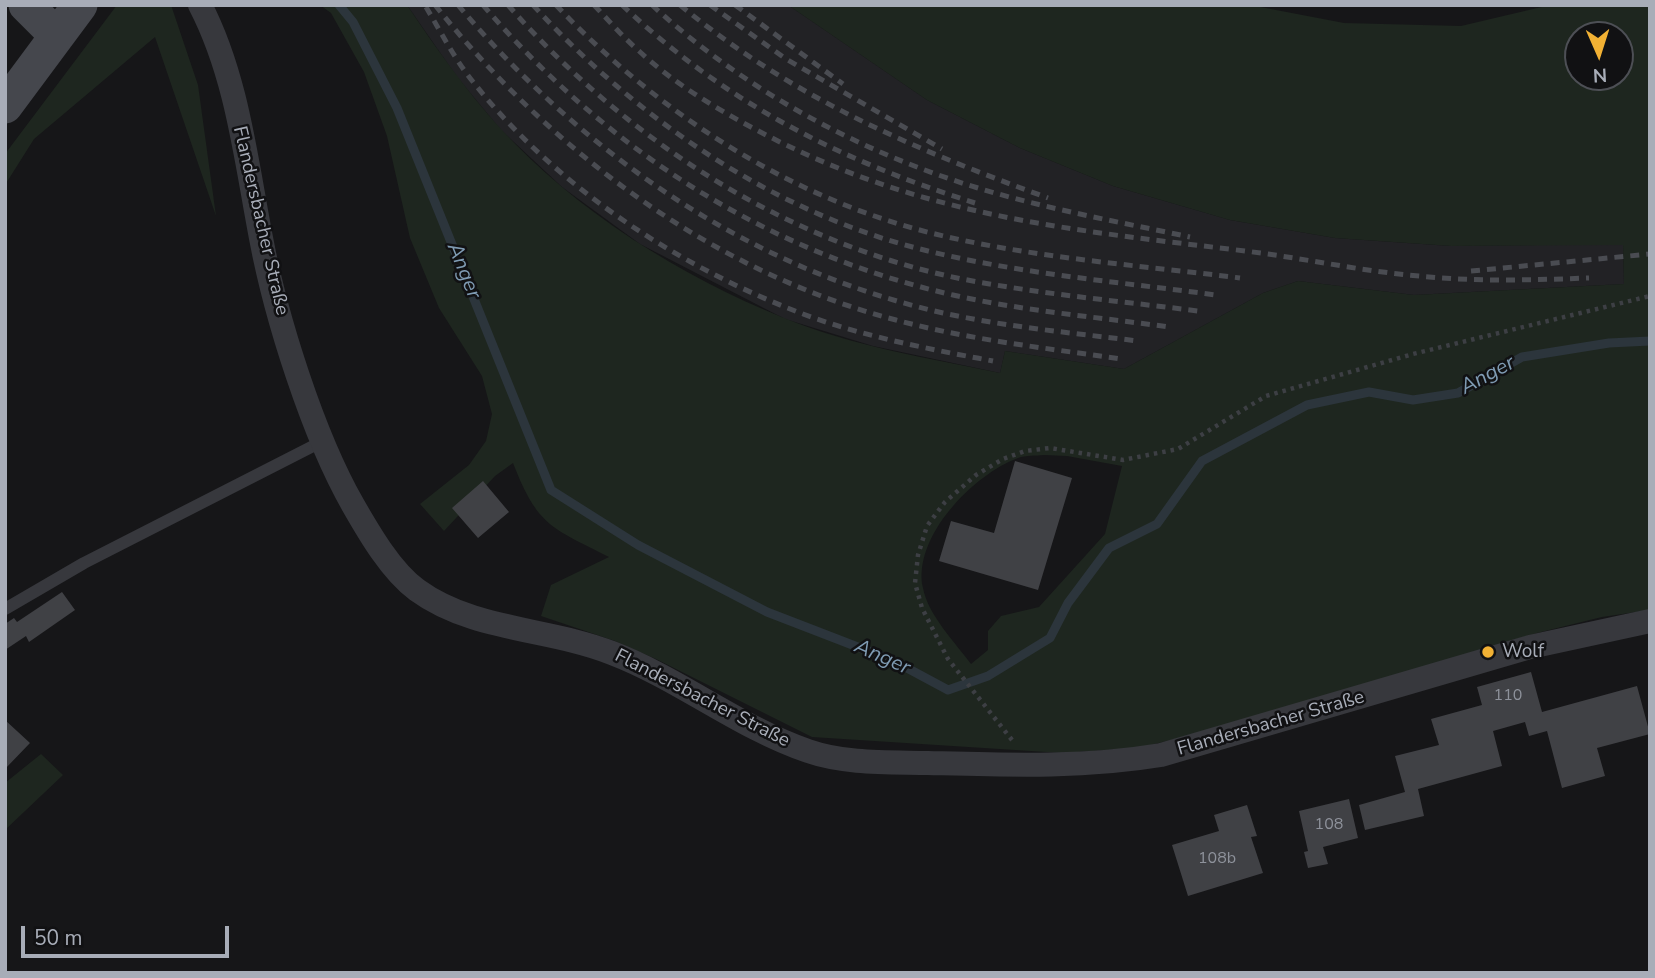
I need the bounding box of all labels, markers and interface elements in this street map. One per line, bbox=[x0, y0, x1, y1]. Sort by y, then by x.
north arrow bbox=[1564, 21, 1634, 91]
text: N bbox=[1592, 62, 1608, 88]
street label: Flandersbacher Straße bbox=[227, 124, 293, 318]
water label: Anger bbox=[440, 239, 486, 303]
water label: Anger bbox=[1456, 351, 1520, 401]
water label: Anger bbox=[850, 635, 914, 681]
place label: Wolf bbox=[1502, 641, 1544, 663]
marker: Wolf bbox=[1480, 644, 1496, 660]
street label: Flandersbacher Straße bbox=[611, 645, 793, 753]
street label: Flandersbacher Straße bbox=[1175, 686, 1367, 762]
house number: 110 bbox=[1494, 686, 1522, 706]
house number: 108 bbox=[1315, 815, 1343, 835]
house number: 108b bbox=[1198, 849, 1236, 869]
scale bar bbox=[24, 912, 233, 956]
text: 50 m bbox=[34, 924, 83, 952]

